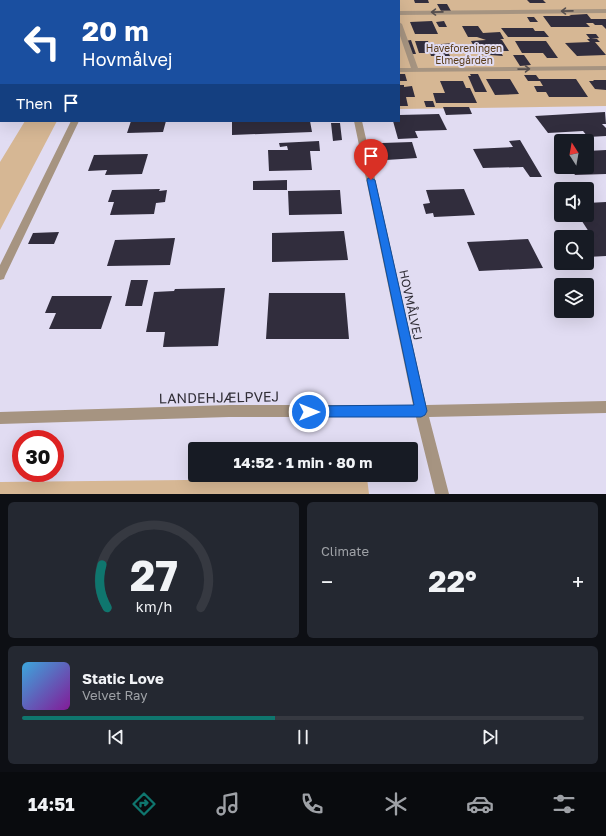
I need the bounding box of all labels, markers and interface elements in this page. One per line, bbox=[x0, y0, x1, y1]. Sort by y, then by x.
one-way arrow bbox=[561, 7, 574, 15]
one-way arrow bbox=[431, 8, 444, 16]
text: 20 m bbox=[82, 14, 149, 47]
icon: left bbox=[16, 16, 68, 68]
park label: Haveforeningen Elmegården bbox=[426, 42, 502, 66]
text: Hovmålvej bbox=[82, 48, 173, 70]
one-way arrow bbox=[517, 65, 530, 72]
icon: arrive bbox=[60, 92, 82, 114]
text: Then bbox=[16, 94, 52, 112]
north arrow bbox=[554, 134, 594, 174]
map controls bbox=[554, 134, 594, 318]
pin bbox=[354, 139, 388, 180]
icon: arrive bbox=[360, 145, 382, 167]
button: sound bbox=[554, 182, 594, 222]
button: search bbox=[554, 230, 594, 270]
street label: HOVMÅLVEJ bbox=[396, 268, 426, 342]
button: layers bbox=[554, 278, 594, 318]
street label: LANDEHJÆLPVEJ bbox=[159, 387, 279, 407]
position arrow bbox=[288, 391, 330, 433]
speed limit sign: 30 bbox=[12, 430, 64, 482]
text: 14:52 · 1 min · 80 m bbox=[234, 453, 372, 471]
text: Climate bbox=[321, 543, 369, 559]
text: 27 bbox=[129, 550, 178, 600]
text: 22° bbox=[428, 563, 477, 599]
text: − bbox=[321, 568, 333, 595]
text: + bbox=[572, 568, 584, 595]
text: km/h bbox=[135, 598, 172, 615]
text: Static Love bbox=[82, 669, 164, 687]
text: Velvet Ray bbox=[82, 687, 147, 703]
icon: previous bbox=[105, 726, 127, 748]
icon: pause bbox=[292, 726, 314, 748]
icon: next bbox=[479, 726, 501, 748]
icon: directions bbox=[130, 790, 158, 818]
icon: music bbox=[214, 790, 242, 818]
icon: phone bbox=[298, 790, 326, 818]
icon: climate bbox=[382, 790, 410, 818]
icon: car bbox=[466, 790, 494, 818]
icon: filters bbox=[550, 790, 578, 818]
text: 14:51 bbox=[28, 793, 74, 815]

